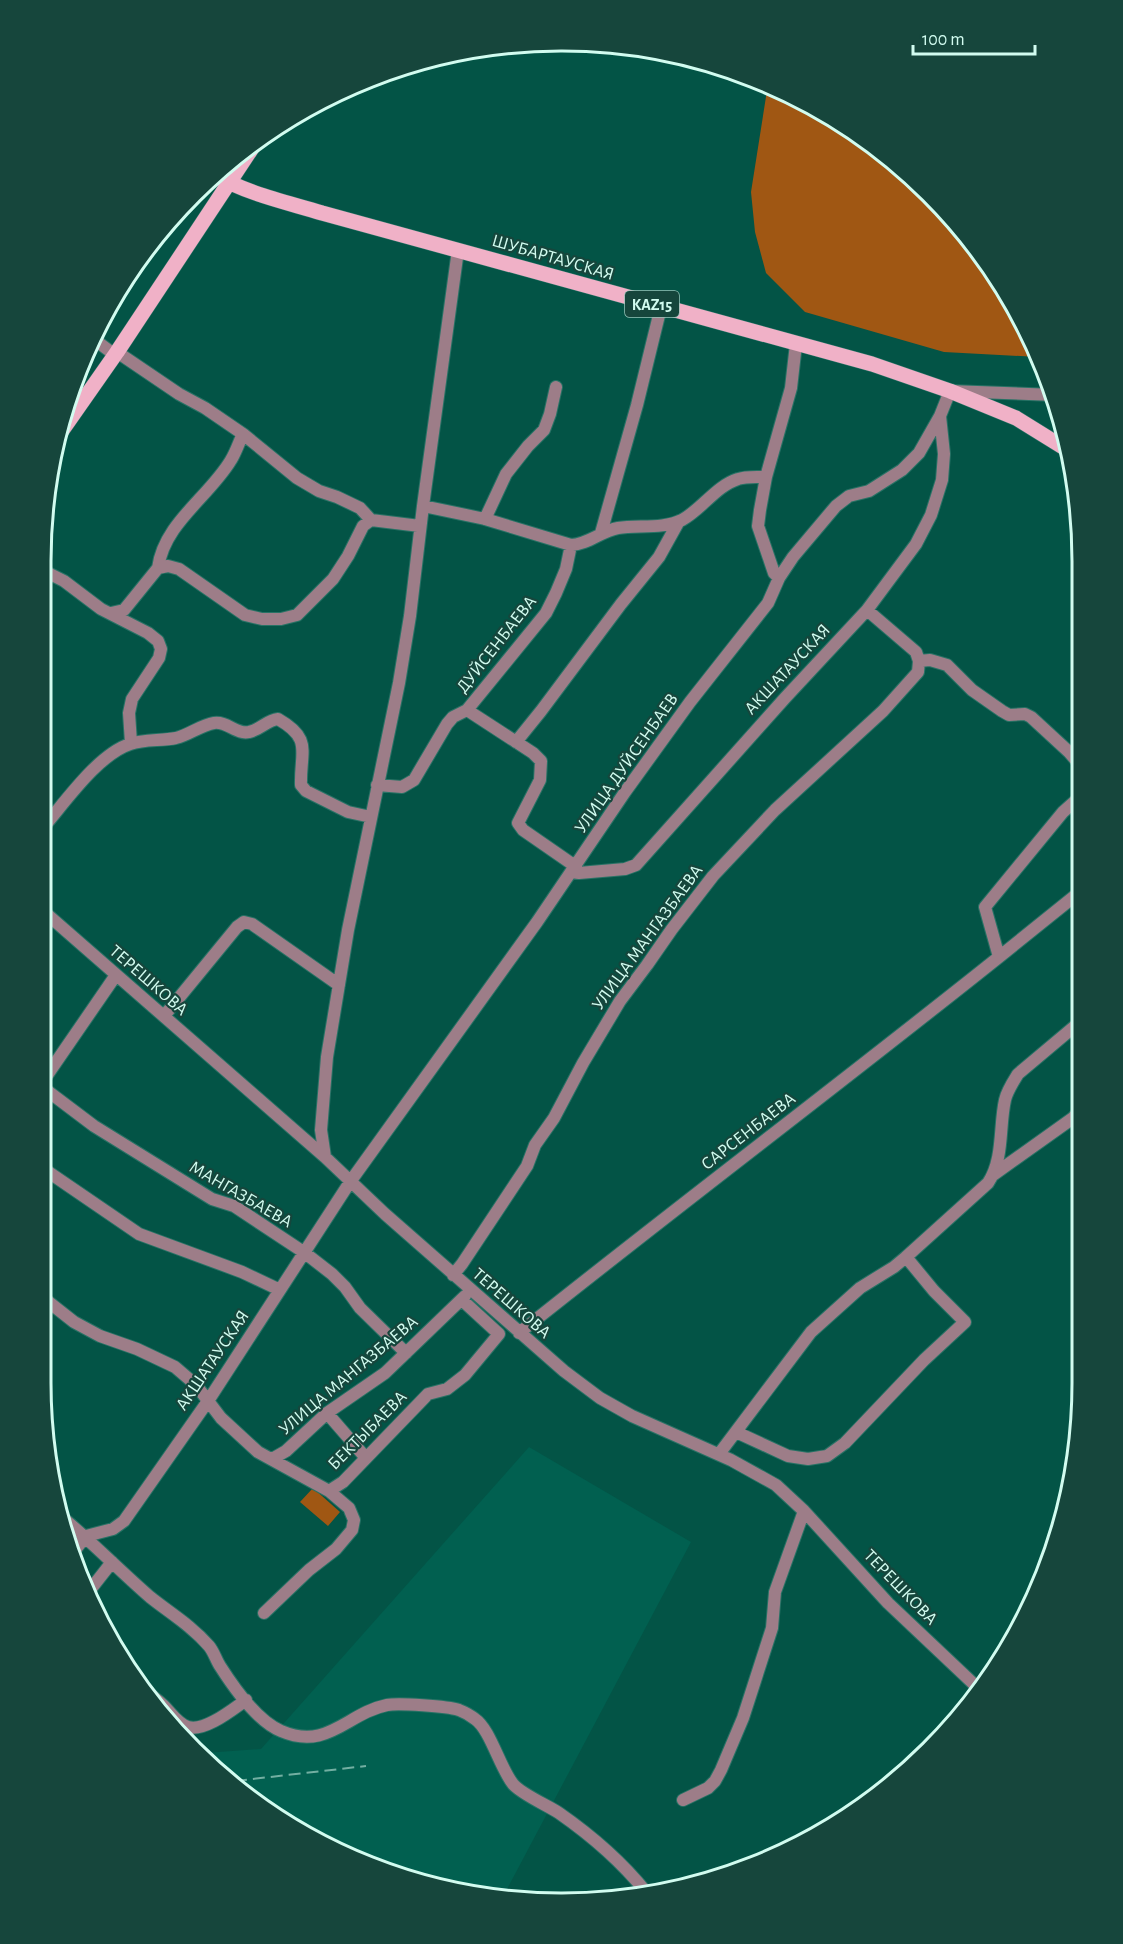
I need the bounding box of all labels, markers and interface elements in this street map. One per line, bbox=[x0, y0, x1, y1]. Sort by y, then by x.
scale bar bbox=[913, 18, 1034, 56]
text: 100 m bbox=[922, 31, 965, 49]
street label: ШУБАРТАУСКАЯ bbox=[490, 232, 616, 284]
road number: KAZ15 bbox=[625, 291, 679, 317]
street label: ДУЙСЕНБАЕВА bbox=[452, 591, 540, 697]
street label: АКШАТАУСКАЯ bbox=[741, 621, 834, 718]
street label: УЛИЦА ДУЙСЕНБАЕВ bbox=[570, 689, 682, 837]
street label: УЛИЦА МАНГАЗБАЕВА bbox=[589, 861, 707, 1014]
street label: ТЕРЕШКОВА bbox=[106, 942, 191, 1020]
street label: САРСЕНБАЕВА bbox=[698, 1089, 799, 1174]
street label: МАНГАЗБАЕВА bbox=[186, 1158, 295, 1232]
street label: ТЕРЕШКОВА bbox=[469, 1265, 554, 1343]
street label: АКШАТАУСКАЯ bbox=[173, 1307, 253, 1414]
street label: УЛИЦА МАНГАЗБАЕВА bbox=[276, 1312, 422, 1439]
street label: БЕКТЫБАЕВА bbox=[325, 1388, 411, 1474]
street label: ТЕРЕШКОВА bbox=[860, 1547, 941, 1629]

